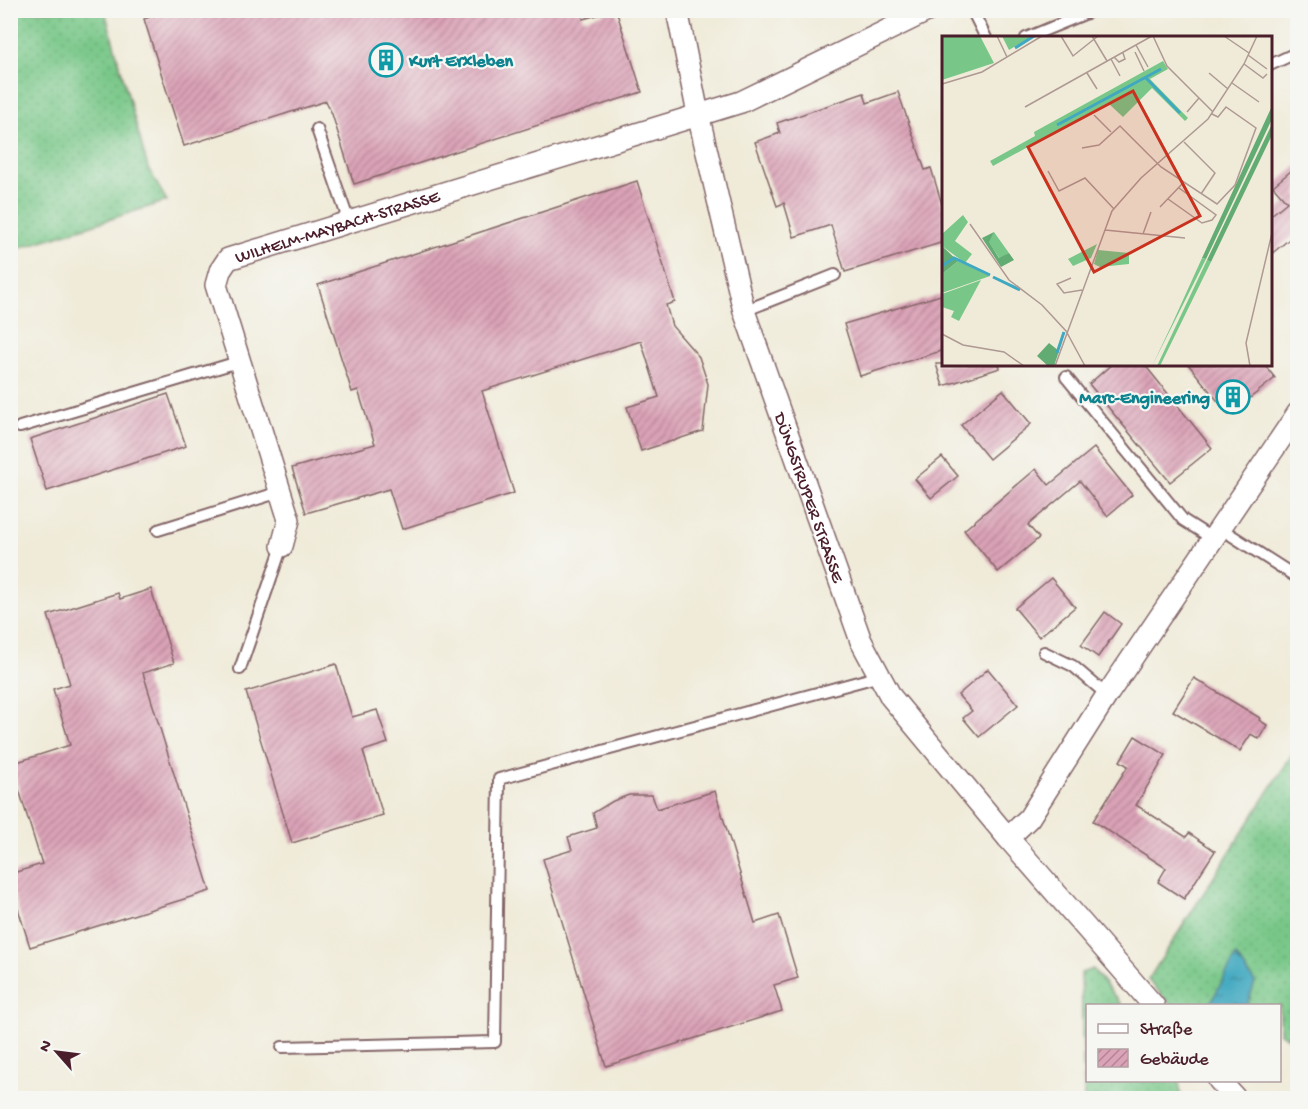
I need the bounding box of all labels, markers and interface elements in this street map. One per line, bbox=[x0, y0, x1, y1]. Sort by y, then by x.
inset map bbox=[942, 36, 1272, 366]
building icon: Kurt Erxleben bbox=[368, 42, 404, 78]
place label: Kurt Erxleben bbox=[408, 52, 513, 73]
street label: WILHELM-MAYBACH-STRASSE bbox=[233, 187, 443, 269]
building icon: Marc-Engineering bbox=[1215, 379, 1251, 415]
place label: Marc-Engineering bbox=[1079, 389, 1210, 410]
street label: DÜNGSTRUPER STRASSE bbox=[768, 409, 848, 586]
legend bbox=[1086, 1004, 1281, 1082]
text: Straße bbox=[1140, 1020, 1193, 1041]
north arrow bbox=[27, 1022, 87, 1082]
text: N bbox=[36, 1037, 58, 1056]
text: Gebäude bbox=[1140, 1050, 1209, 1071]

